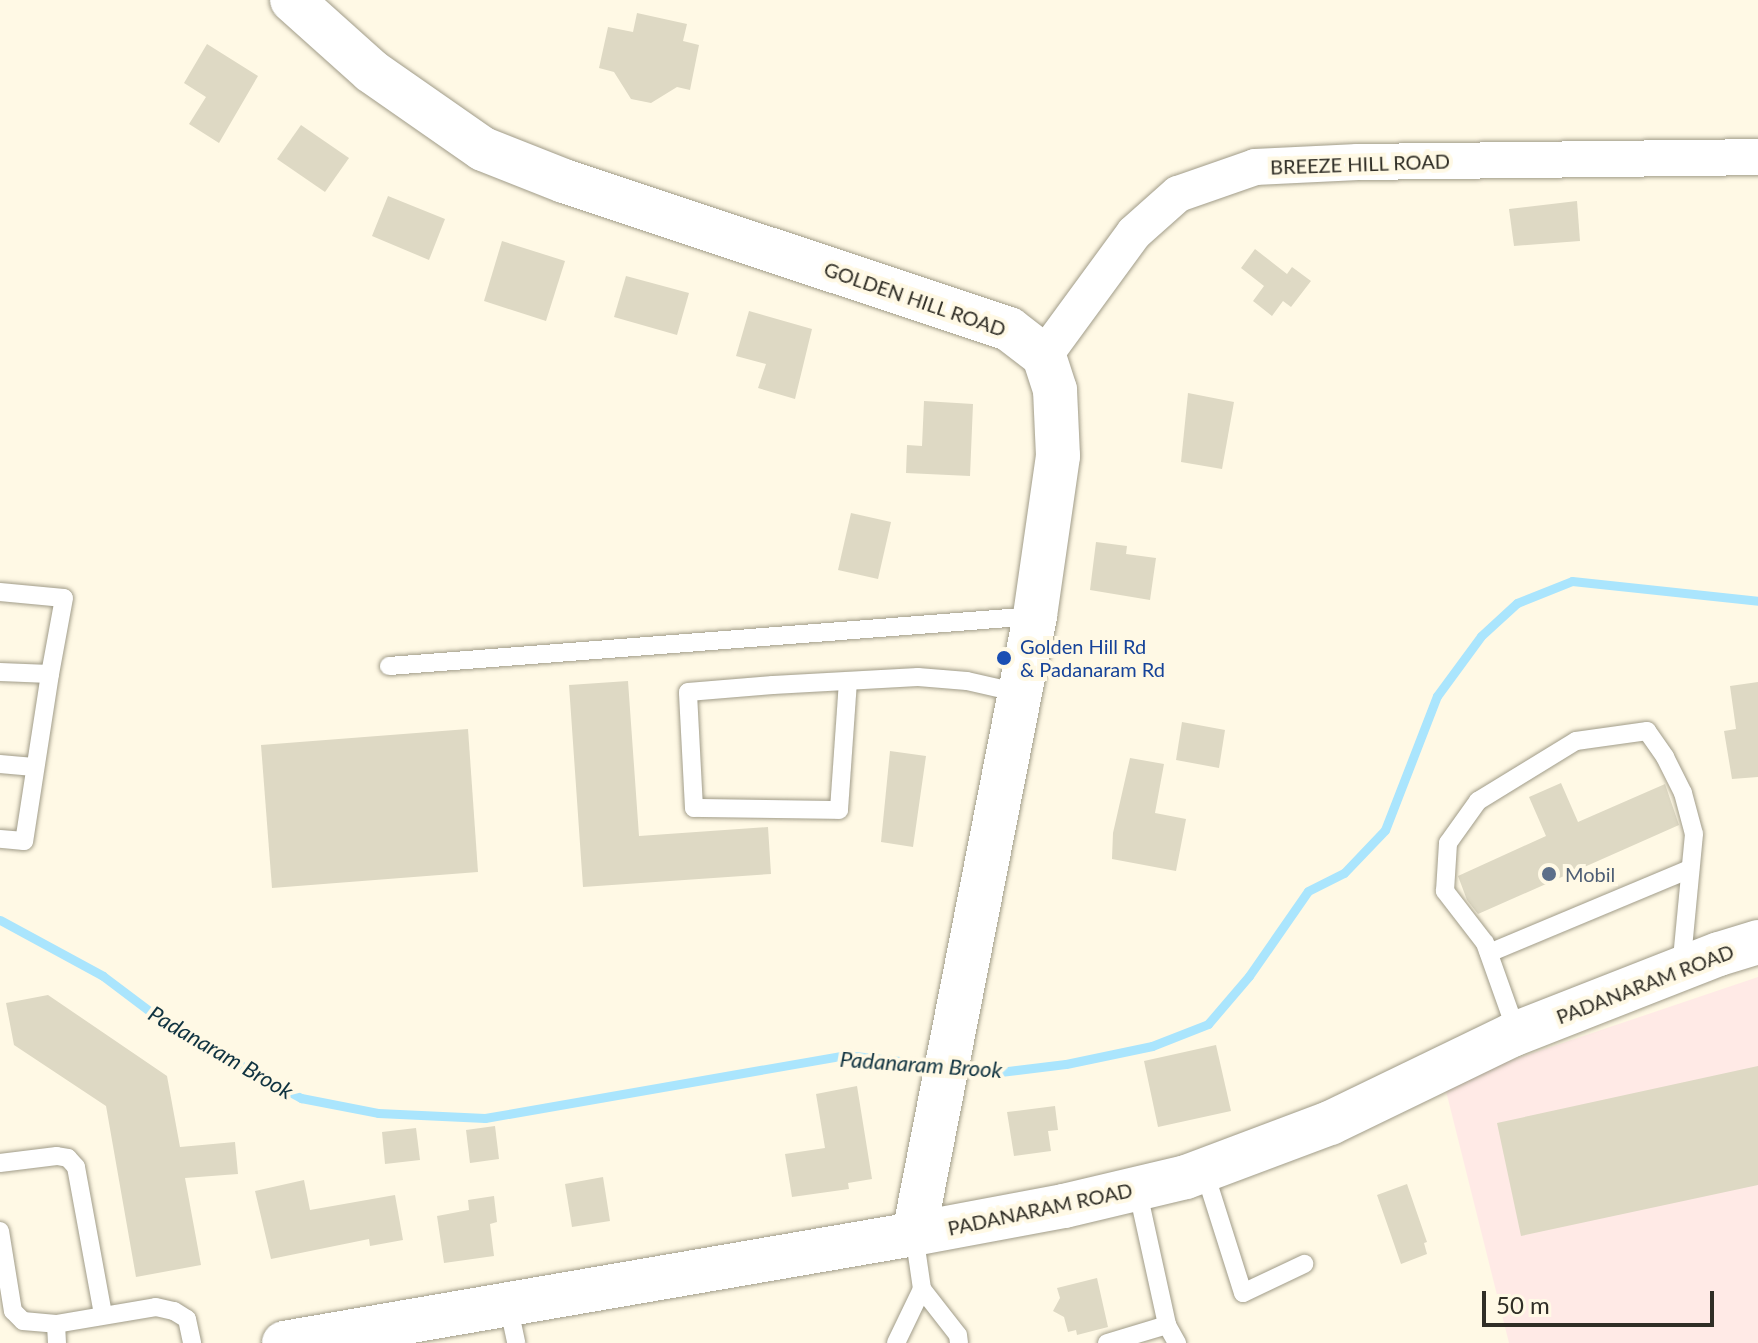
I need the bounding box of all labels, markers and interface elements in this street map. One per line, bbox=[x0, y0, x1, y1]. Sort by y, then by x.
street label: BREEZE HILL ROAD bbox=[1269, 149, 1451, 179]
street label: GOLDEN HILL ROAD bbox=[821, 257, 1009, 341]
place label: Golden Hill Rd & Padanaram Rd bbox=[1020, 634, 1165, 681]
marker: Golden Hill Rd & Padanaram Rd bbox=[995, 649, 1013, 667]
place label: Mobil bbox=[1565, 862, 1615, 886]
marker: Mobil bbox=[1540, 865, 1558, 883]
street label: PADANARAM ROAD bbox=[1553, 939, 1737, 1029]
water label: Padanaram Brook bbox=[144, 1000, 298, 1104]
water label: Padanaram Brook bbox=[839, 1045, 1003, 1083]
street label: PADANARAM ROAD bbox=[945, 1178, 1135, 1240]
scale bar bbox=[1486, 1275, 1718, 1325]
text: 50 m bbox=[1496, 1290, 1550, 1319]

